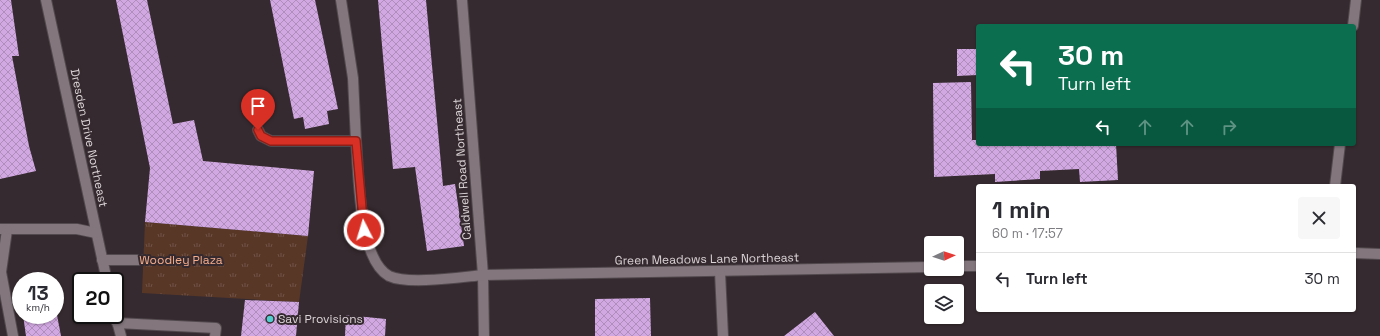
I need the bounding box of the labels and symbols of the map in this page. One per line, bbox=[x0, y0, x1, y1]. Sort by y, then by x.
street label: Dresden Drive Northeast bbox=[66, 67, 112, 209]
pin bbox=[241, 89, 275, 130]
street label: Caldwell Road Northeast bbox=[449, 98, 475, 240]
position arrow bbox=[343, 209, 385, 251]
north arrow bbox=[924, 236, 964, 276]
street label: Green Meadows Lane Northeast bbox=[615, 249, 799, 269]
park label: Woodley Plaza bbox=[139, 252, 223, 268]
speed limit sign: 20 bbox=[72, 272, 124, 324]
place label: Savi Provisions bbox=[278, 311, 363, 327]
marker: Savi Provisions bbox=[265, 314, 275, 324]

